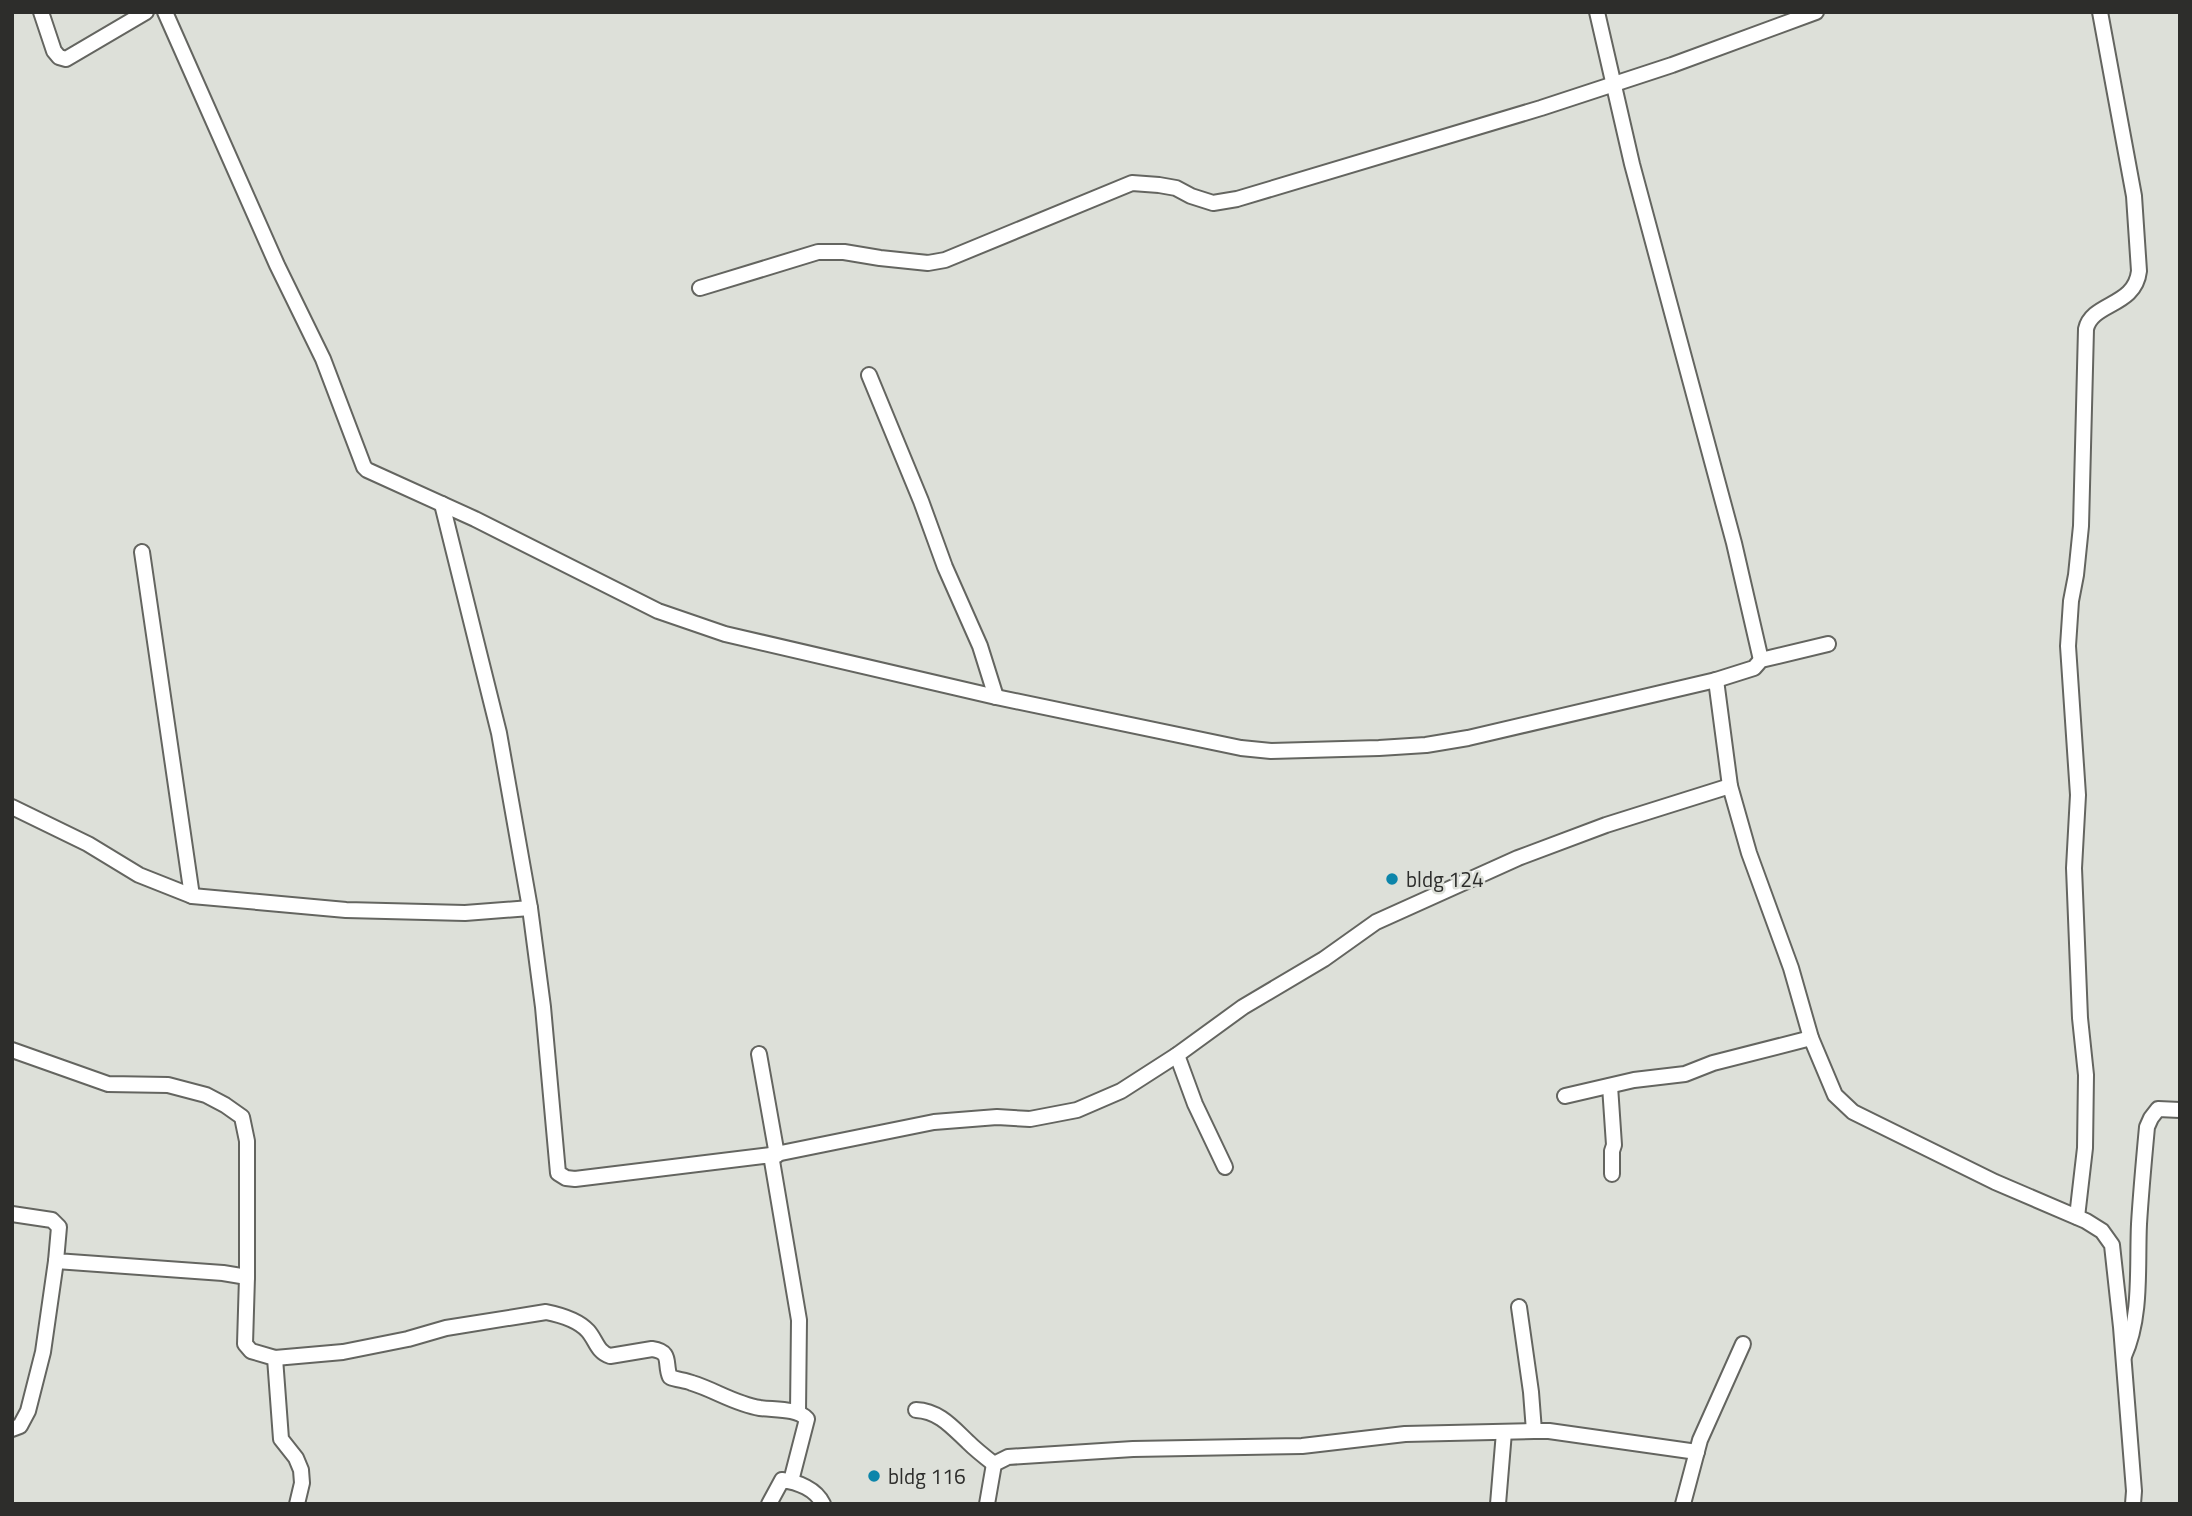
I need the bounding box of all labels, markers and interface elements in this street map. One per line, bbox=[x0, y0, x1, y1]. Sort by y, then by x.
place label: bldg 124 bbox=[1406, 863, 1484, 895]
marker: bldg 124 bbox=[1384, 871, 1400, 887]
place label: bldg 116 bbox=[888, 1460, 966, 1492]
marker: bldg 116 bbox=[866, 1468, 882, 1484]

